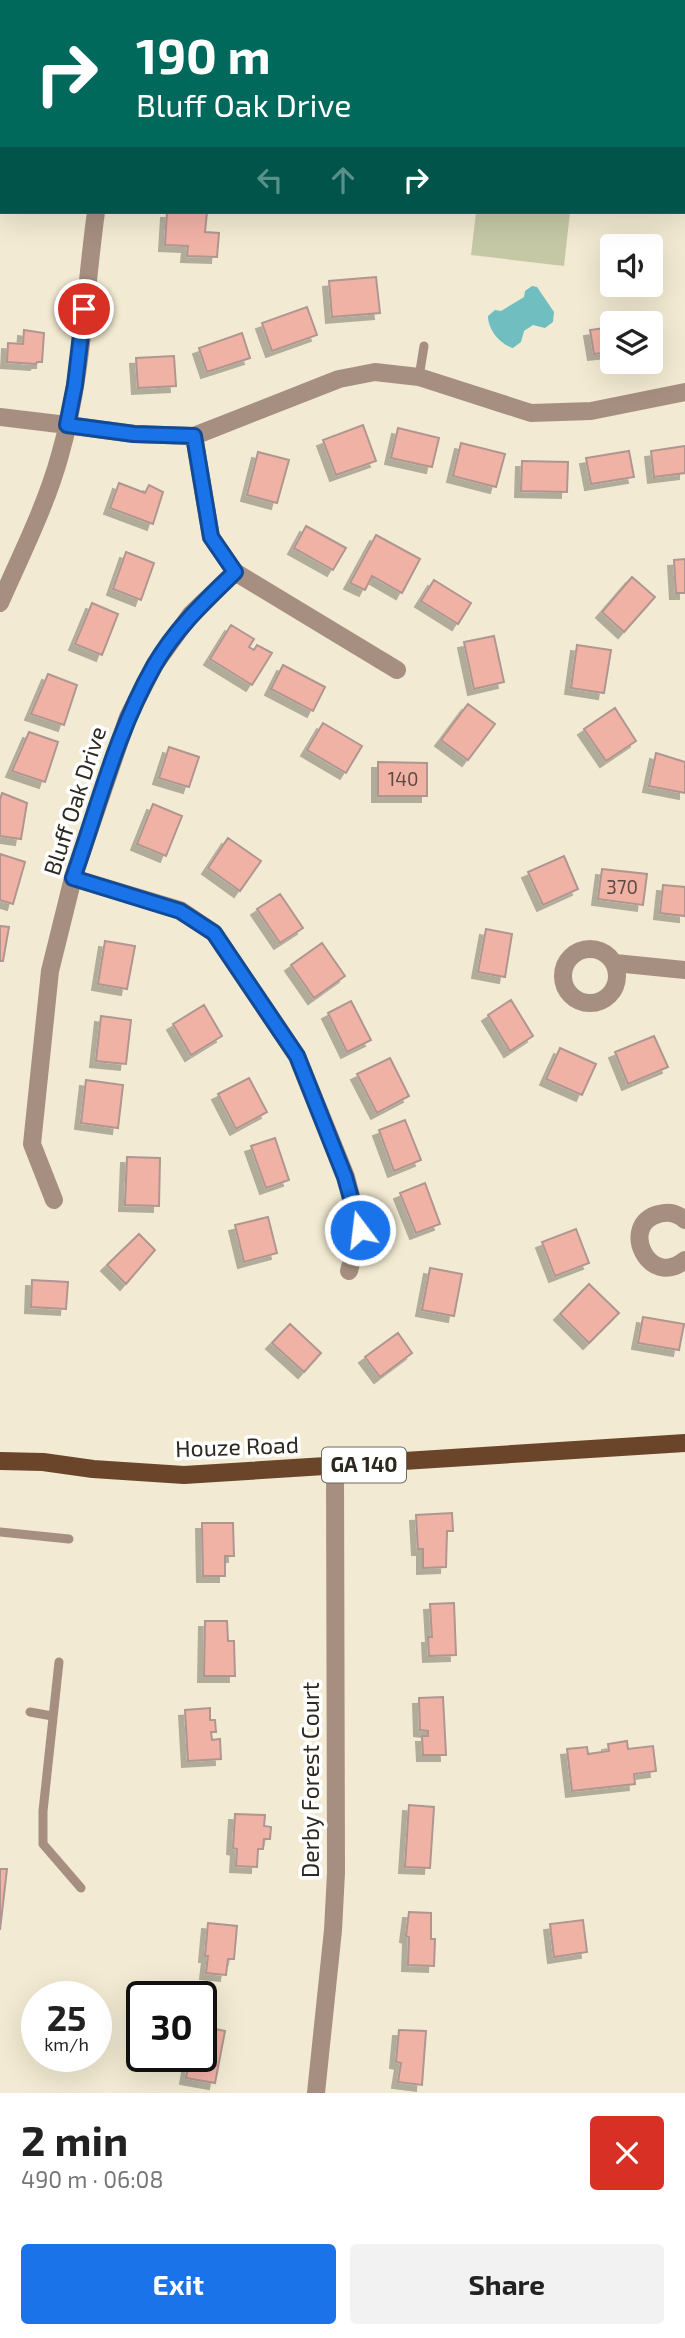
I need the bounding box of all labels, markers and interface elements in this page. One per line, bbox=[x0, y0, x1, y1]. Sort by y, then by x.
text: 190 m bbox=[136, 25, 271, 84]
icon: right bbox=[21, 28, 112, 119]
text: Bluff Oak Drive bbox=[136, 85, 352, 123]
icon: left bbox=[251, 161, 289, 199]
icon: ahead bbox=[324, 161, 362, 199]
icon: right bbox=[397, 161, 435, 199]
map controls bbox=[600, 234, 663, 374]
button: sound bbox=[600, 234, 663, 297]
pin bbox=[54, 279, 114, 339]
icon: arrive bbox=[65, 290, 103, 328]
button: layers bbox=[600, 311, 663, 374]
street label: Bluff Oak Drive bbox=[37, 723, 111, 879]
house number: 140 bbox=[388, 767, 418, 790]
house number: 370 bbox=[606, 875, 638, 898]
position arrow bbox=[323, 1193, 397, 1267]
street label: Houze Road bbox=[175, 1430, 299, 1462]
road number: GA 140 bbox=[322, 1448, 406, 1482]
street label: Derby Forest Court bbox=[296, 1682, 324, 1878]
speed limit sign: 30 bbox=[126, 1981, 217, 2072]
text: 25 bbox=[47, 1996, 86, 2038]
text: km/h bbox=[44, 2033, 89, 2055]
text: 2 min bbox=[21, 2114, 128, 2164]
button: close bbox=[590, 2116, 664, 2190]
text: 490 m · 06:08 bbox=[21, 2165, 163, 2193]
button: Exit bbox=[21, 2244, 336, 2324]
button: Share bbox=[350, 2244, 664, 2324]

